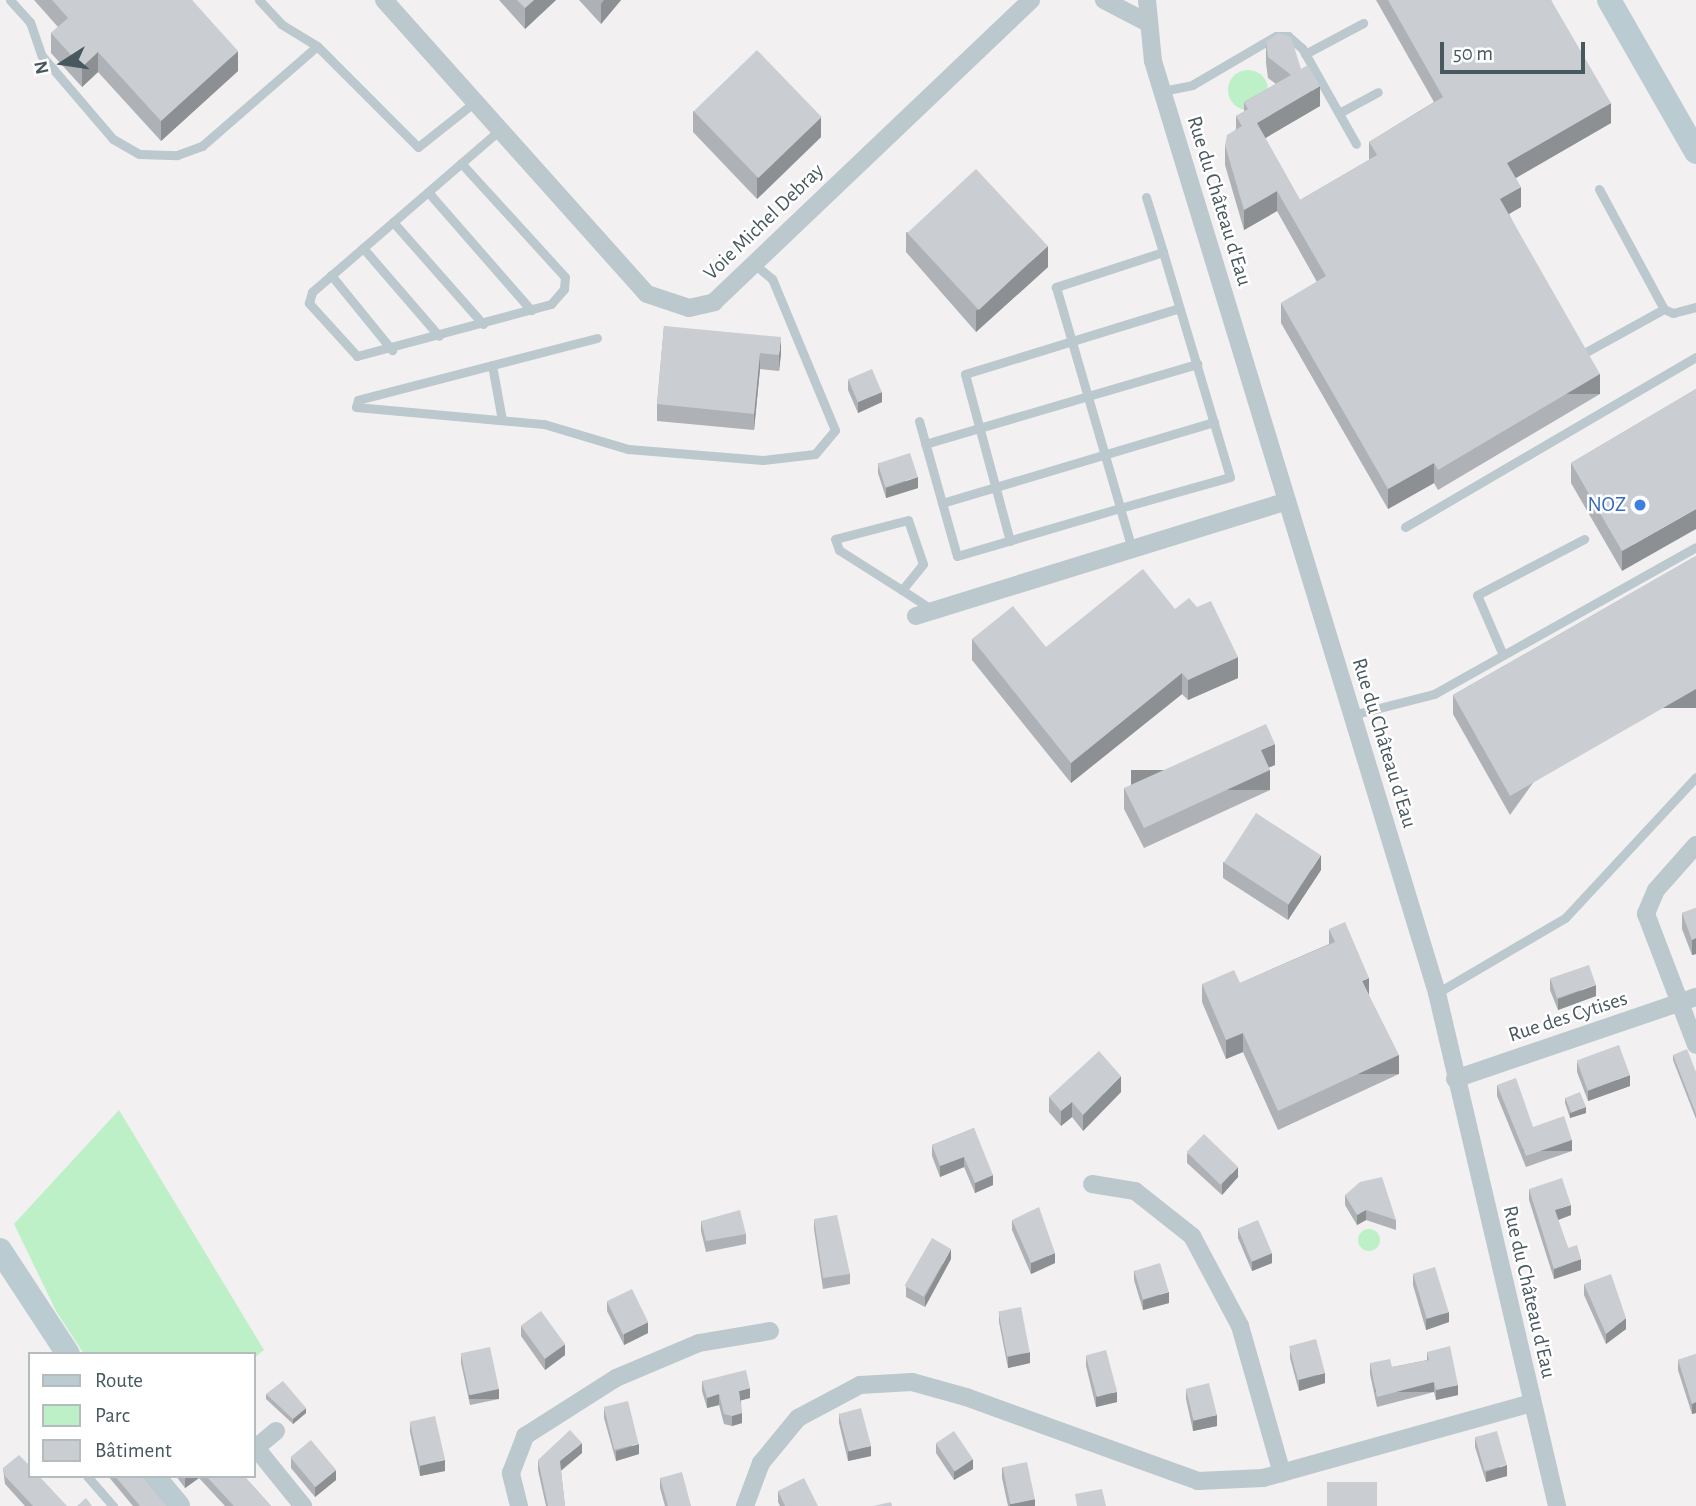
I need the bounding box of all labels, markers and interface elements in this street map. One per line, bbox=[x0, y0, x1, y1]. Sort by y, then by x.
north arrow bbox=[28, 28, 98, 98]
scale bar bbox=[1444, 28, 1589, 72]
text: 50 m bbox=[1453, 43, 1493, 64]
text: N bbox=[31, 59, 53, 76]
street label: Rue du Château d'Eau bbox=[1181, 113, 1257, 289]
street label: Voie Michel Debray bbox=[699, 158, 829, 286]
place label: NOZ bbox=[1588, 492, 1626, 518]
marker: NOZ bbox=[1632, 497, 1648, 513]
street label: Rue du Château d'Eau bbox=[1346, 655, 1422, 831]
street label: Rue des Cytises bbox=[1505, 986, 1631, 1048]
street label: Rue du Château d'Eau bbox=[1497, 1203, 1561, 1381]
legend bbox=[28, 1352, 256, 1478]
text: Route bbox=[95, 1370, 143, 1391]
text: Parc bbox=[95, 1405, 130, 1426]
text: Bâtiment bbox=[95, 1440, 172, 1461]

